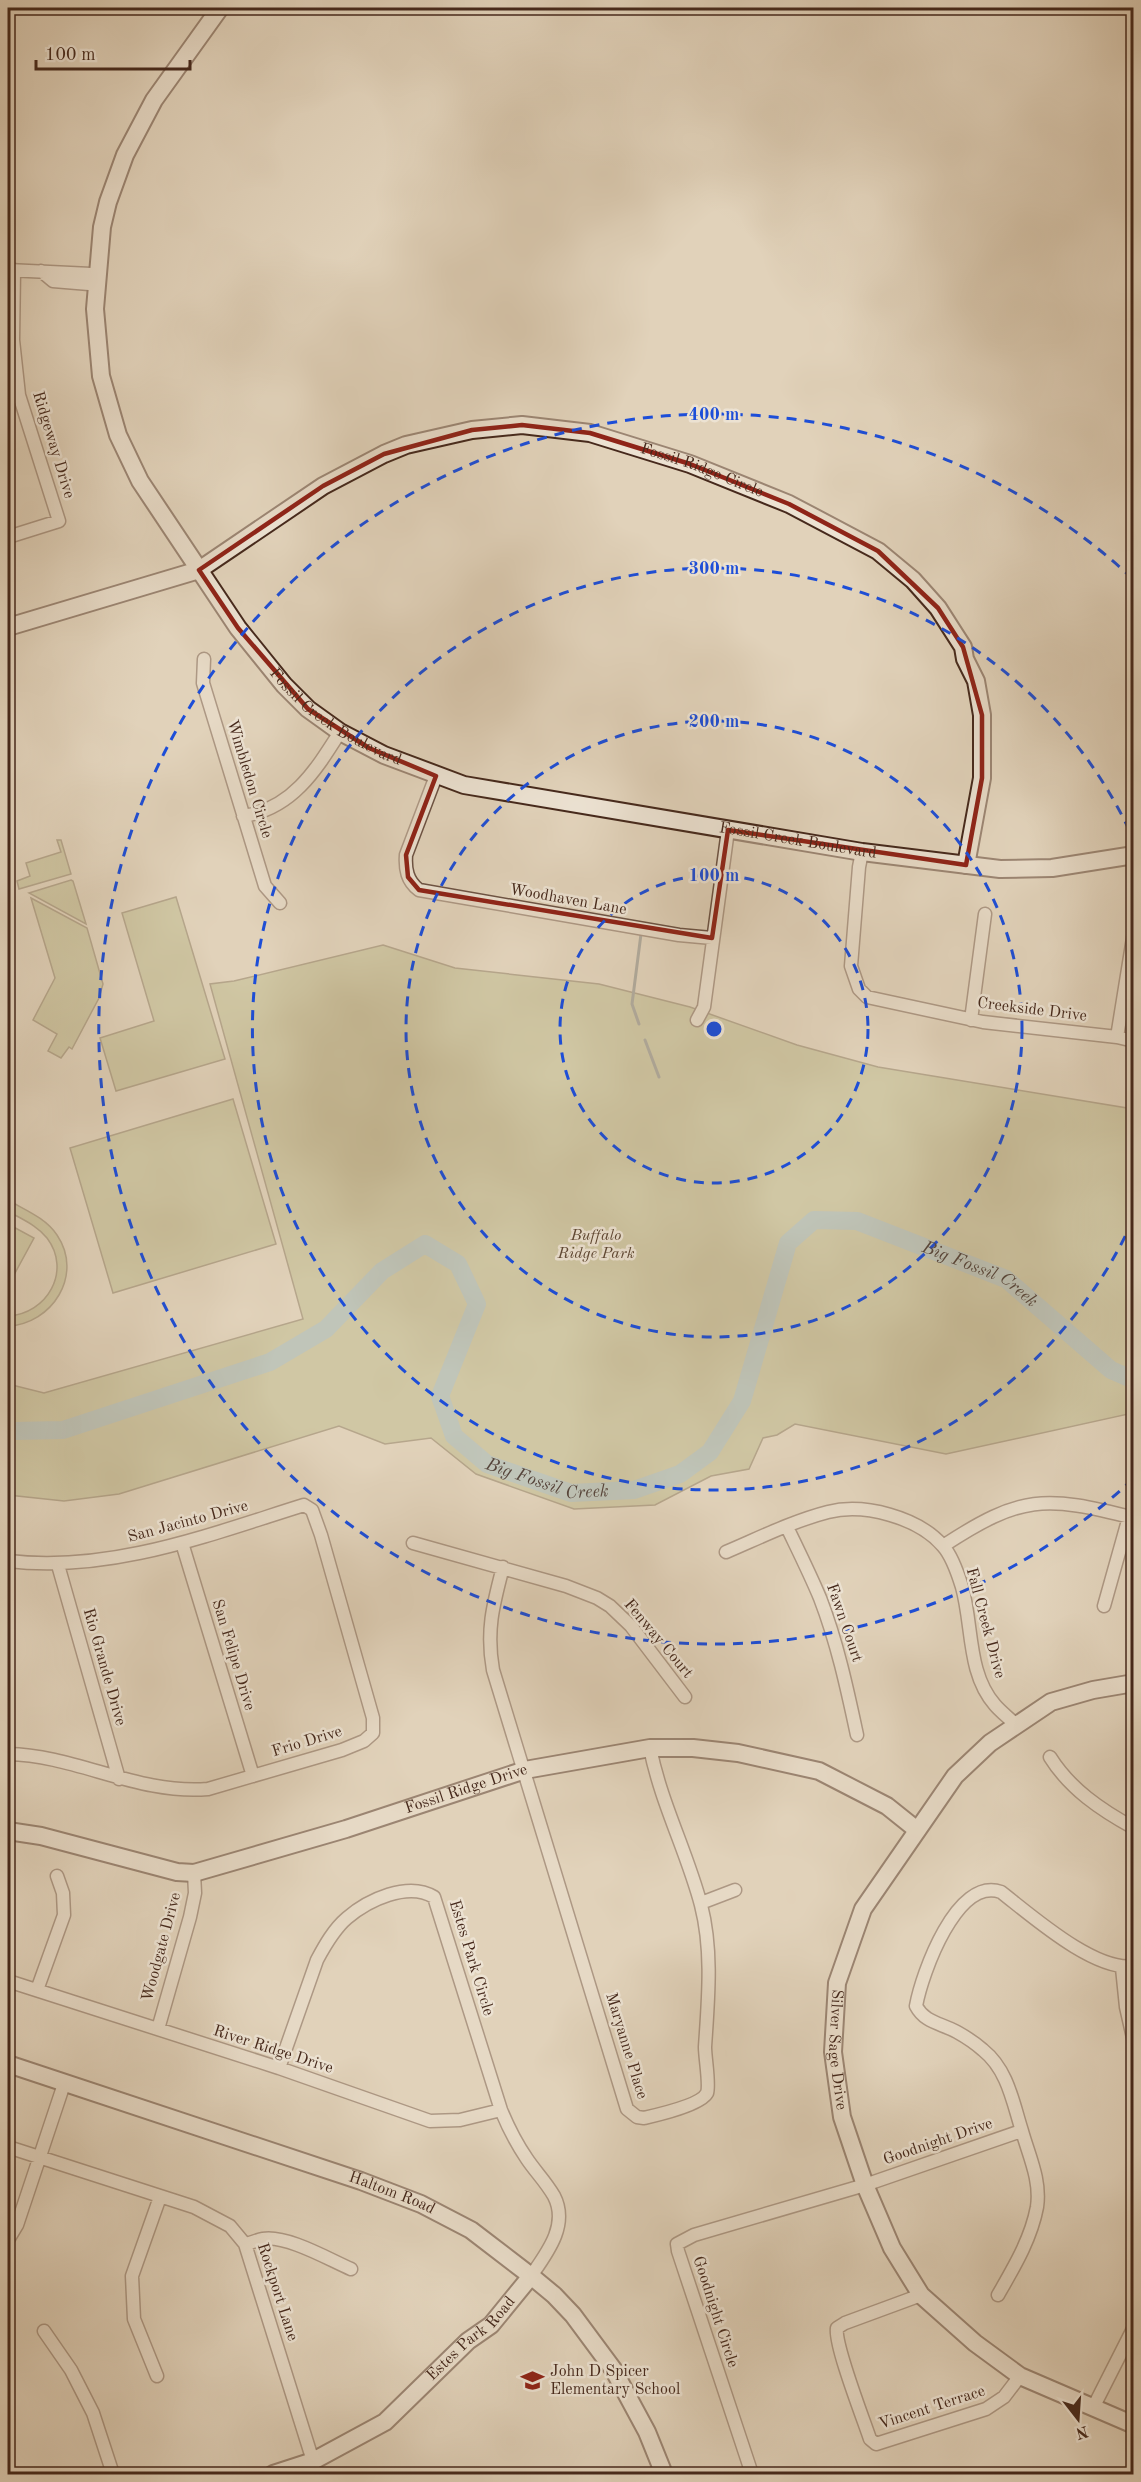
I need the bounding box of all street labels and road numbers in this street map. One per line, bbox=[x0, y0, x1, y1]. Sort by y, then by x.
street label: Ridgeway Drive bbox=[29, 390, 77, 500]
street label: Fossil Ridge Circle bbox=[638, 441, 765, 501]
street label: Fossil Creek Boulevard bbox=[266, 665, 403, 769]
street label: Wimbledon Circle bbox=[223, 718, 275, 840]
street label: Fossil Creek Boulevard bbox=[718, 820, 878, 862]
street label: Woodhaven Lane bbox=[508, 882, 628, 918]
street label: Creekside Drive bbox=[976, 995, 1088, 1025]
street label: San Jacinto Drive bbox=[126, 1498, 250, 1546]
street label: Fall Creek Drive bbox=[963, 1566, 1007, 1680]
street label: Fawn Court bbox=[823, 1582, 865, 1665]
street label: Fenway Court bbox=[621, 1596, 696, 1682]
street label: San Felipe Drive bbox=[209, 1598, 257, 1712]
street label: Rio Grande Drive bbox=[80, 1606, 128, 1728]
street label: Frio Drive bbox=[270, 1724, 344, 1760]
street label: Fossil Ridge Drive bbox=[403, 1762, 529, 1817]
street label: Woodgate Drive bbox=[140, 1891, 184, 2003]
street label: Estes Park Circle bbox=[446, 1898, 496, 2018]
street label: Silver Sage Drive bbox=[825, 1989, 849, 2111]
street label: Maryanne Place bbox=[602, 1991, 650, 2101]
street label: River Ridge Drive bbox=[211, 2023, 335, 2077]
street label: Goodnight Drive bbox=[881, 2116, 995, 2168]
street label: Haltom Road bbox=[347, 2169, 438, 2218]
street label: Rockport Lane bbox=[254, 2241, 300, 2343]
street label: Goodnight Circle bbox=[689, 2254, 741, 2370]
street label: Estes Park Road bbox=[424, 2294, 519, 2384]
street label: Vincent Terrace bbox=[877, 2383, 987, 2433]

